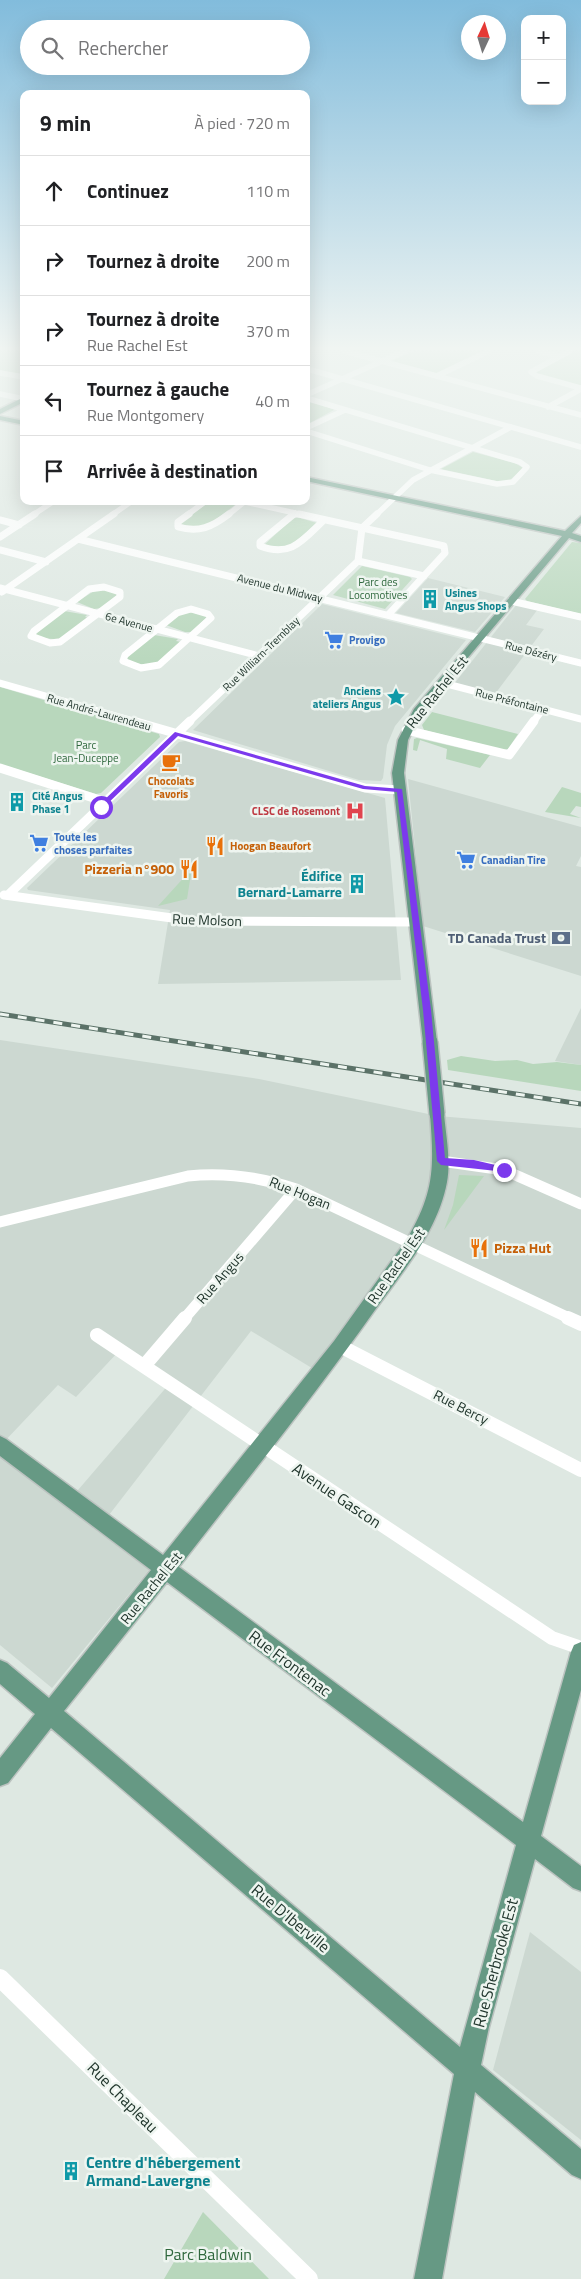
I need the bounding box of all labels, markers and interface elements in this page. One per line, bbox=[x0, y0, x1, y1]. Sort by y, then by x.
north arrow bbox=[461, 15, 506, 60]
map controls bbox=[521, 15, 566, 105]
button: + bbox=[521, 15, 566, 60]
search box bbox=[20, 20, 310, 75]
text: Rechercher bbox=[78, 33, 168, 62]
icon: search bbox=[38, 34, 66, 62]
button: − bbox=[521, 60, 566, 105]
text: 9 min bbox=[40, 107, 91, 139]
text: À pied · 720 m bbox=[194, 111, 290, 135]
text: Continuez bbox=[87, 176, 169, 205]
icon: ahead bbox=[40, 177, 68, 205]
text: 110 m bbox=[246, 179, 290, 203]
text: Tournez à droite bbox=[87, 246, 219, 275]
icon: right bbox=[40, 247, 68, 275]
text: 200 m bbox=[246, 249, 290, 273]
text: Tournez à droite bbox=[87, 304, 219, 333]
icon: right bbox=[40, 317, 68, 345]
text: 370 m bbox=[246, 319, 290, 343]
text: Rue Rachel Est bbox=[87, 333, 188, 357]
text: Tournez à gauche bbox=[87, 374, 229, 403]
icon: left bbox=[40, 387, 68, 415]
text: 40 m bbox=[255, 389, 290, 413]
text: Rue Montgomery bbox=[87, 403, 204, 427]
text: Arrivée à destination bbox=[87, 456, 258, 485]
icon: arrive bbox=[40, 457, 68, 485]
street label: Avenue du Midway bbox=[236, 570, 325, 607]
park label: Parc des Locomotives bbox=[349, 574, 407, 603]
place label: Usines Angus Shops bbox=[445, 585, 506, 614]
building icon: Usines Angus Shops bbox=[419, 588, 441, 610]
street label: 6e Avenue bbox=[103, 608, 155, 636]
street label: Rue William-Tremblay bbox=[219, 613, 304, 695]
supermarket icon: Provigo bbox=[323, 629, 345, 651]
place label: Provigo bbox=[349, 632, 386, 648]
street label: Rue Dézéry bbox=[503, 637, 559, 665]
street label: Rue Rachel Est bbox=[401, 651, 473, 732]
place label: Anciens ateliers Angus bbox=[313, 683, 381, 712]
street label: Rue Préfontaine bbox=[474, 684, 551, 718]
place icon: Anciens ateliers Angus bbox=[385, 686, 407, 708]
street label: Rue André-Laurendeau bbox=[45, 690, 153, 735]
park label: Parc Jean-Duceppe bbox=[53, 737, 119, 766]
cafe icon: Chocolats Favoris bbox=[160, 751, 182, 773]
place label: Chocolats Favoris bbox=[148, 773, 194, 802]
place label: Cité Angus Phase 1 bbox=[32, 788, 83, 817]
building icon: Cité Angus Phase 1 bbox=[6, 791, 28, 813]
route start bbox=[90, 796, 113, 819]
hospital icon: CLSC de Rosemont bbox=[344, 800, 366, 822]
place label: CLSC de Rosemont bbox=[252, 803, 340, 819]
place label: Toute les choses parfaites bbox=[54, 829, 132, 858]
supermarket icon: Toute les choses parfaites bbox=[28, 832, 50, 854]
restaurant icon: Hoogan Beaufort bbox=[204, 835, 226, 857]
place label: Hoogan Beaufort bbox=[230, 838, 311, 854]
supermarket icon: Canadian Tire bbox=[455, 849, 477, 871]
place label: Canadian Tire bbox=[481, 852, 546, 868]
place label: Pizzeria n°900 bbox=[84, 858, 174, 879]
restaurant icon: Pizzeria n°900 bbox=[178, 858, 200, 880]
place label: Édifice Bernard-Lamarre bbox=[237, 865, 342, 902]
building icon: Édifice Bernard-Lamarre bbox=[346, 873, 368, 895]
street label: Rue Molson bbox=[172, 908, 242, 931]
place label: TD Canada Trust bbox=[448, 927, 546, 948]
bank icon: TD Canada Trust bbox=[550, 927, 572, 949]
route end bbox=[493, 1159, 516, 1182]
street label: Rue Hogan bbox=[266, 1171, 334, 1214]
street label: Rue Rachel Est bbox=[362, 1224, 429, 1308]
restaurant icon: Pizza Hut bbox=[468, 1237, 490, 1259]
place label: Pizza Hut bbox=[494, 1237, 551, 1258]
street label: Rue Angus bbox=[191, 1247, 248, 1308]
street label: Rue Bercy bbox=[430, 1384, 493, 1430]
street label: Avenue Gascon bbox=[288, 1456, 386, 1534]
street label: Rue Rachel Est bbox=[115, 1547, 187, 1628]
street label: Rue Frontenac bbox=[244, 1624, 336, 1702]
street label: Rue D'Iberville bbox=[246, 1878, 336, 1958]
street label: Rue Sherbrooke Est bbox=[466, 1896, 524, 2030]
street label: Rue Chapleau bbox=[82, 2056, 164, 2138]
place label: Centre d'hébergement Armand-Lavergne bbox=[86, 2150, 241, 2192]
building icon: Centre d'hébergement Armand-Lavergne bbox=[60, 2160, 82, 2182]
park label: Parc Baldwin bbox=[164, 2242, 252, 2266]

